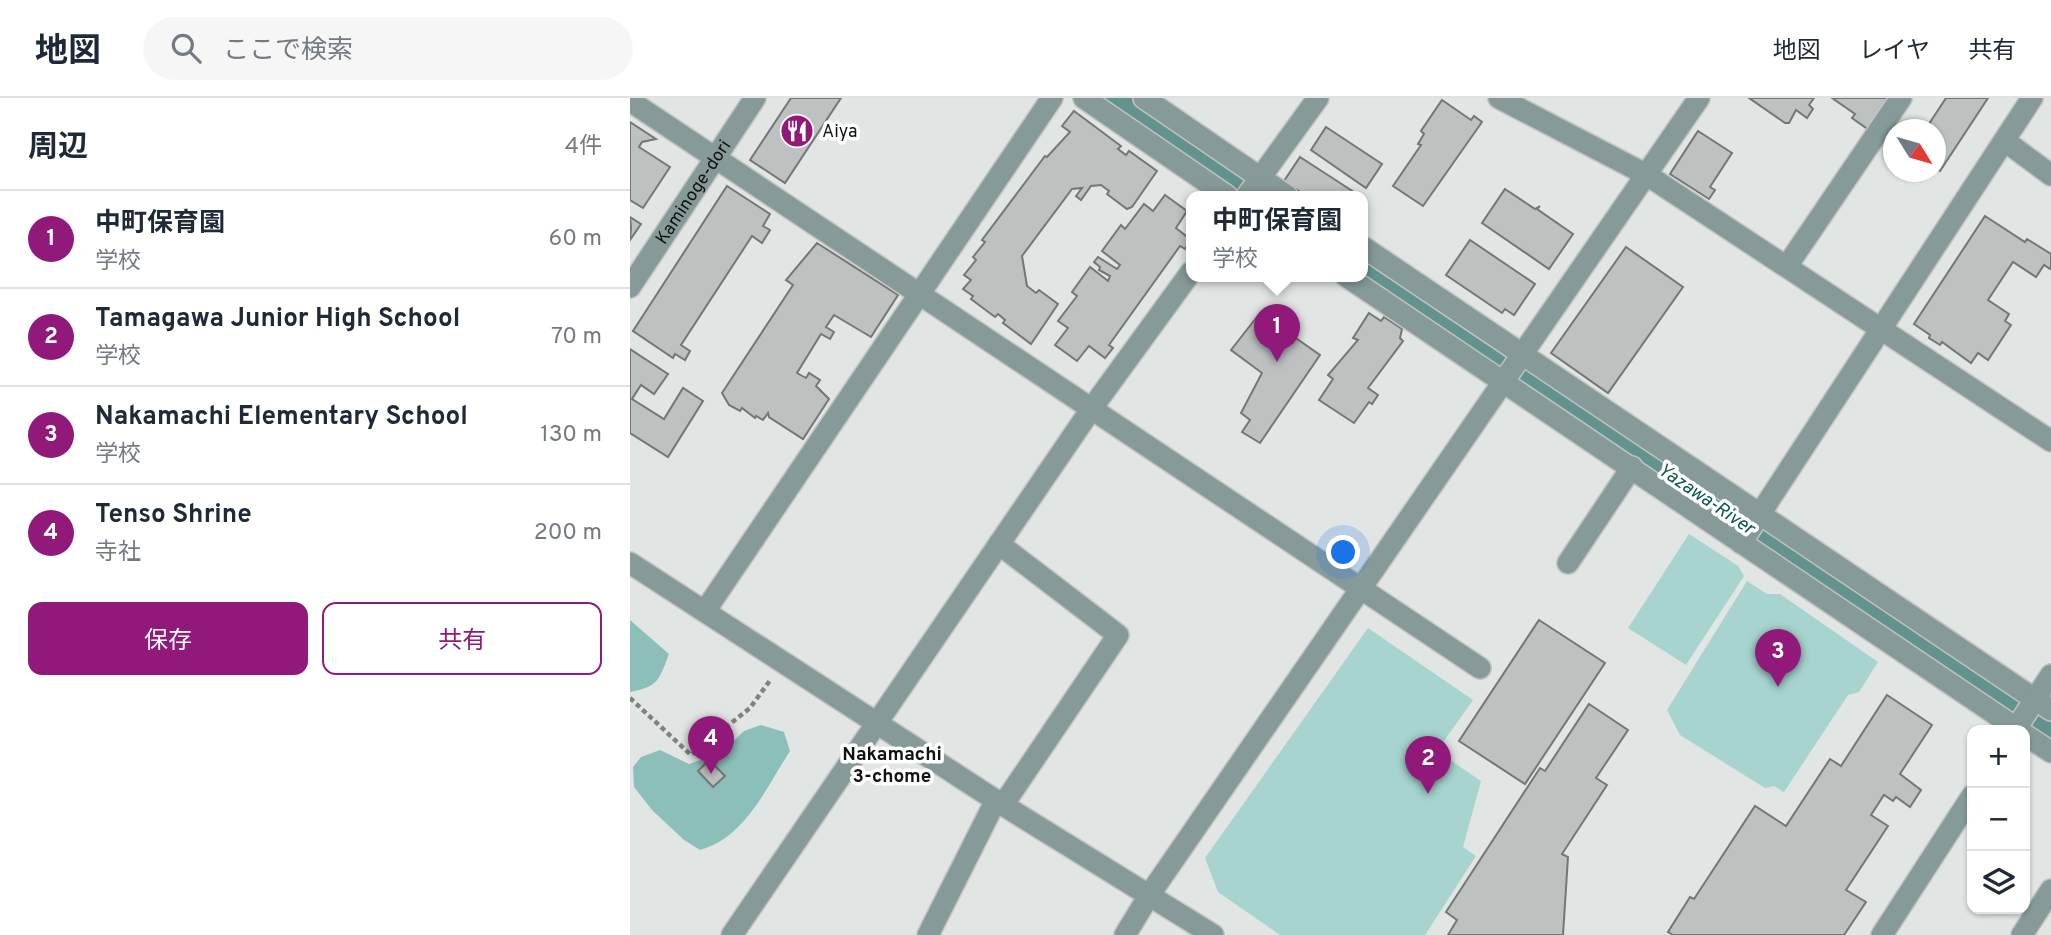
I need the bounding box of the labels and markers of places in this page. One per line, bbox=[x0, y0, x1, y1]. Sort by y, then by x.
restaurant icon: Aiya bbox=[778, 112, 816, 150]
place label: Aiya bbox=[822, 121, 857, 144]
pin: 1 bbox=[1254, 304, 1300, 362]
pin: 3 bbox=[1755, 629, 1801, 687]
pin: 4 bbox=[688, 716, 734, 774]
pin: 2 bbox=[1405, 736, 1451, 794]

